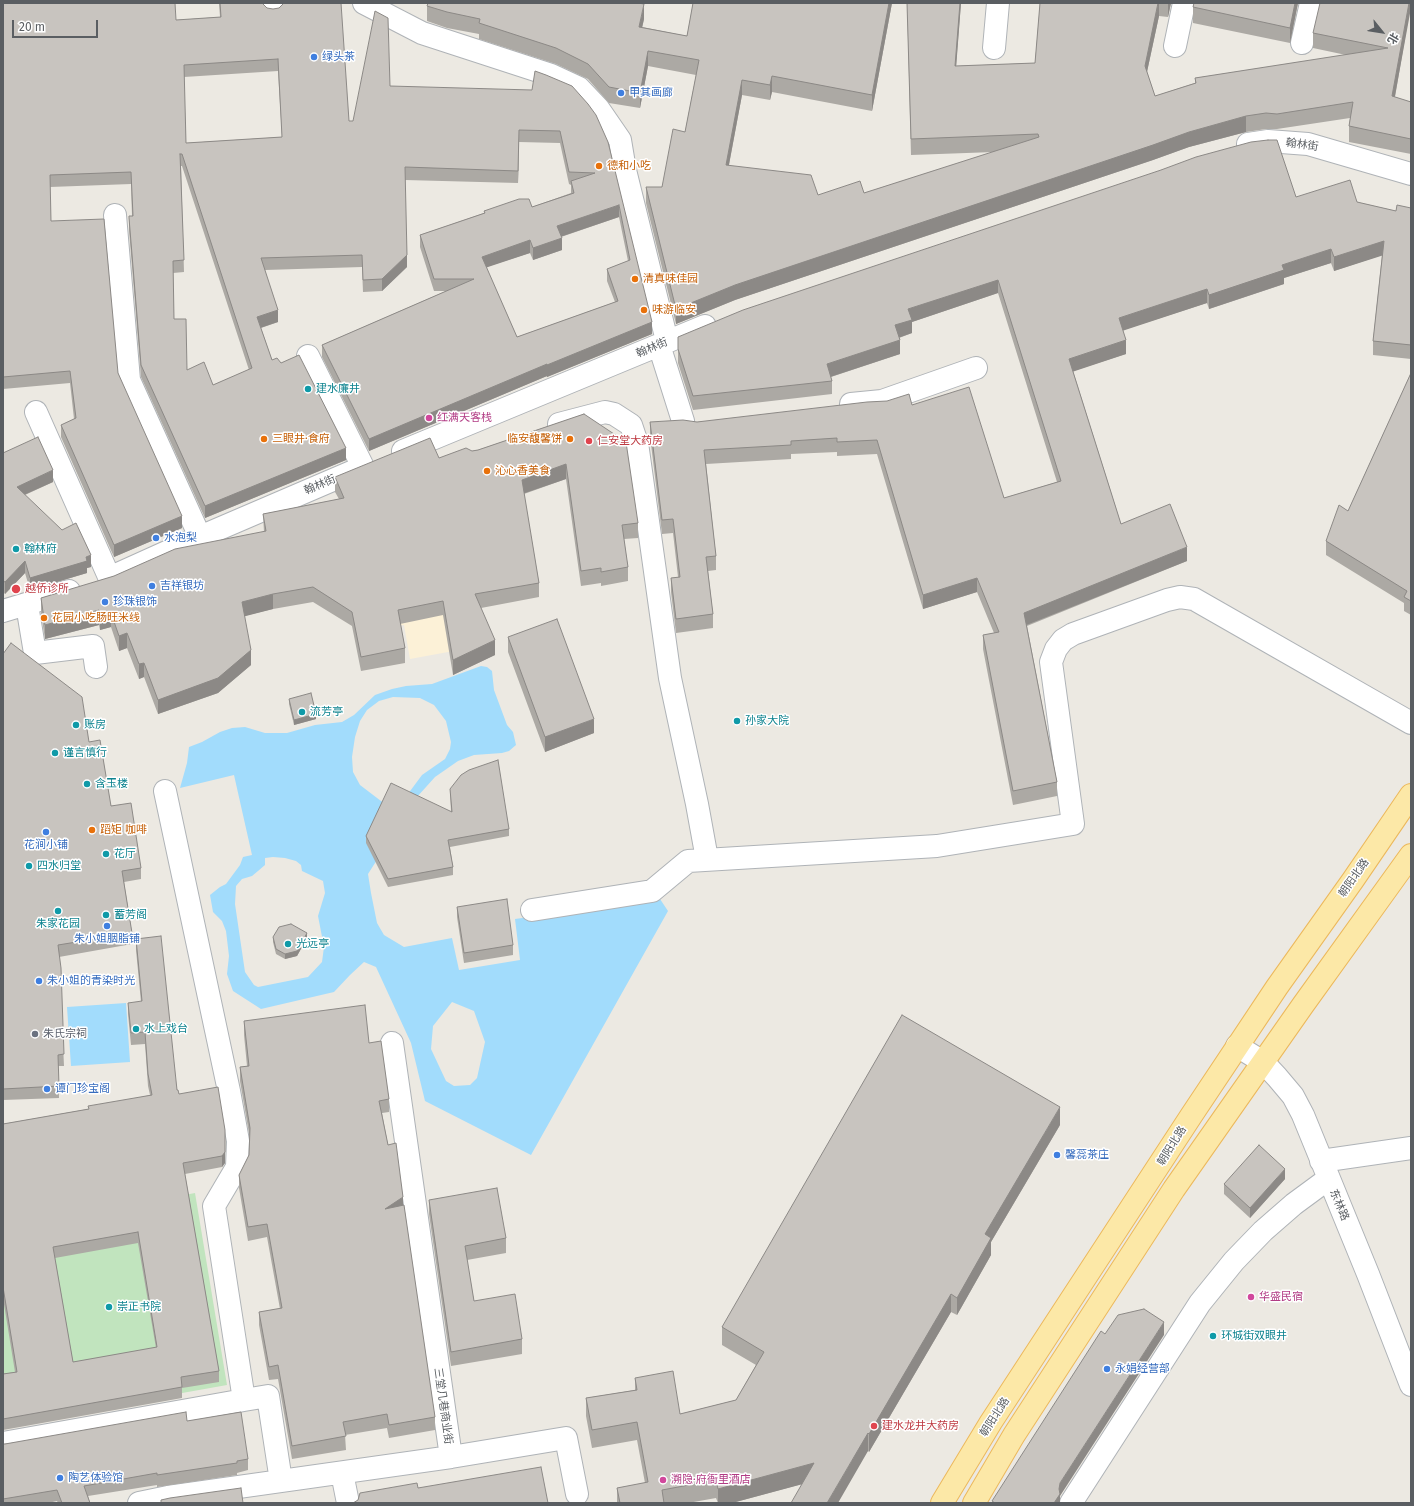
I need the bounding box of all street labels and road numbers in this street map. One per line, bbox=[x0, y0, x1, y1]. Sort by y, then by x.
street label: 翰林街 bbox=[1285, 136, 1319, 154]
street label: 翰林街 bbox=[634, 335, 670, 361]
street label: 翰林街 bbox=[302, 472, 338, 498]
street label: 朝阳北路 bbox=[1336, 856, 1372, 900]
street label: 朝阳北路 bbox=[1155, 1124, 1189, 1168]
street label: 东林路 bbox=[1326, 1187, 1352, 1223]
street label: 三堂几巷商业街 bbox=[431, 1367, 455, 1445]
street label: 朝阳北路 bbox=[977, 1395, 1013, 1439]

